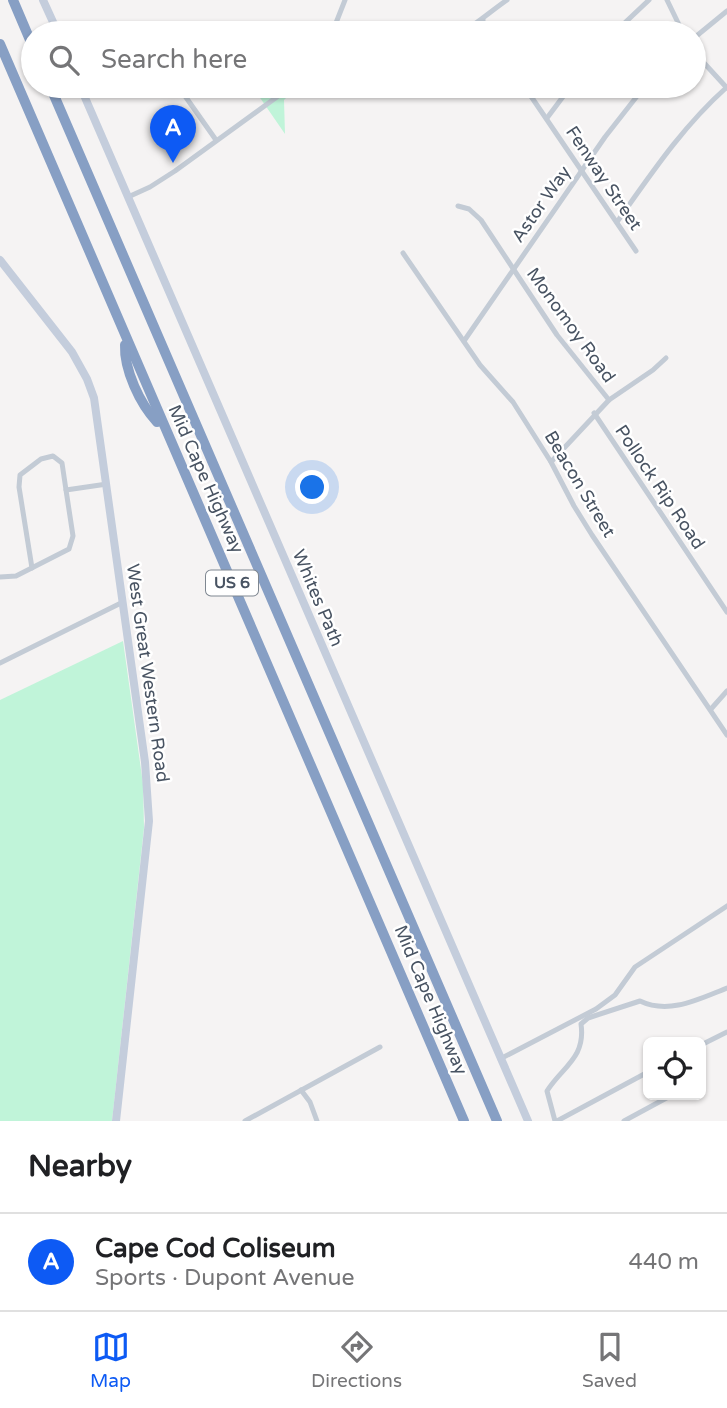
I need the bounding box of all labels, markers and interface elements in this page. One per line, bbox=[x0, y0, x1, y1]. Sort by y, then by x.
search box bbox=[21, 21, 706, 98]
icon: search bbox=[45, 41, 83, 79]
text: Search here bbox=[101, 44, 247, 75]
pin: A bbox=[150, 105, 196, 163]
street label: Fenway Street bbox=[561, 122, 647, 234]
street label: Astor Way bbox=[507, 161, 576, 247]
street label: Monomoy Road bbox=[522, 263, 620, 387]
street label: Mid Cape Highway bbox=[163, 401, 249, 557]
street label: Pollock Rip Road bbox=[610, 421, 710, 553]
street label: Beacon Street bbox=[540, 427, 620, 541]
your location bbox=[295, 470, 329, 504]
street label: Whites Path bbox=[288, 546, 348, 650]
street label: West Great Western Road bbox=[122, 562, 174, 784]
road number: US 6 bbox=[206, 570, 258, 596]
street label: Mid Cape Highway bbox=[390, 922, 473, 1078]
map controls bbox=[643, 1037, 706, 1100]
button: locate bbox=[643, 1037, 706, 1100]
text: Nearby bbox=[28, 1148, 132, 1185]
text: Cape Cod Coliseum bbox=[95, 1233, 336, 1264]
text: A bbox=[42, 1248, 60, 1276]
text: 440 m bbox=[629, 1248, 699, 1276]
text: Sports · Dupont Avenue bbox=[95, 1264, 354, 1292]
tab: Map bbox=[90, 1328, 131, 1392]
tab: Directions bbox=[311, 1328, 402, 1392]
tab: Saved bbox=[582, 1328, 637, 1392]

